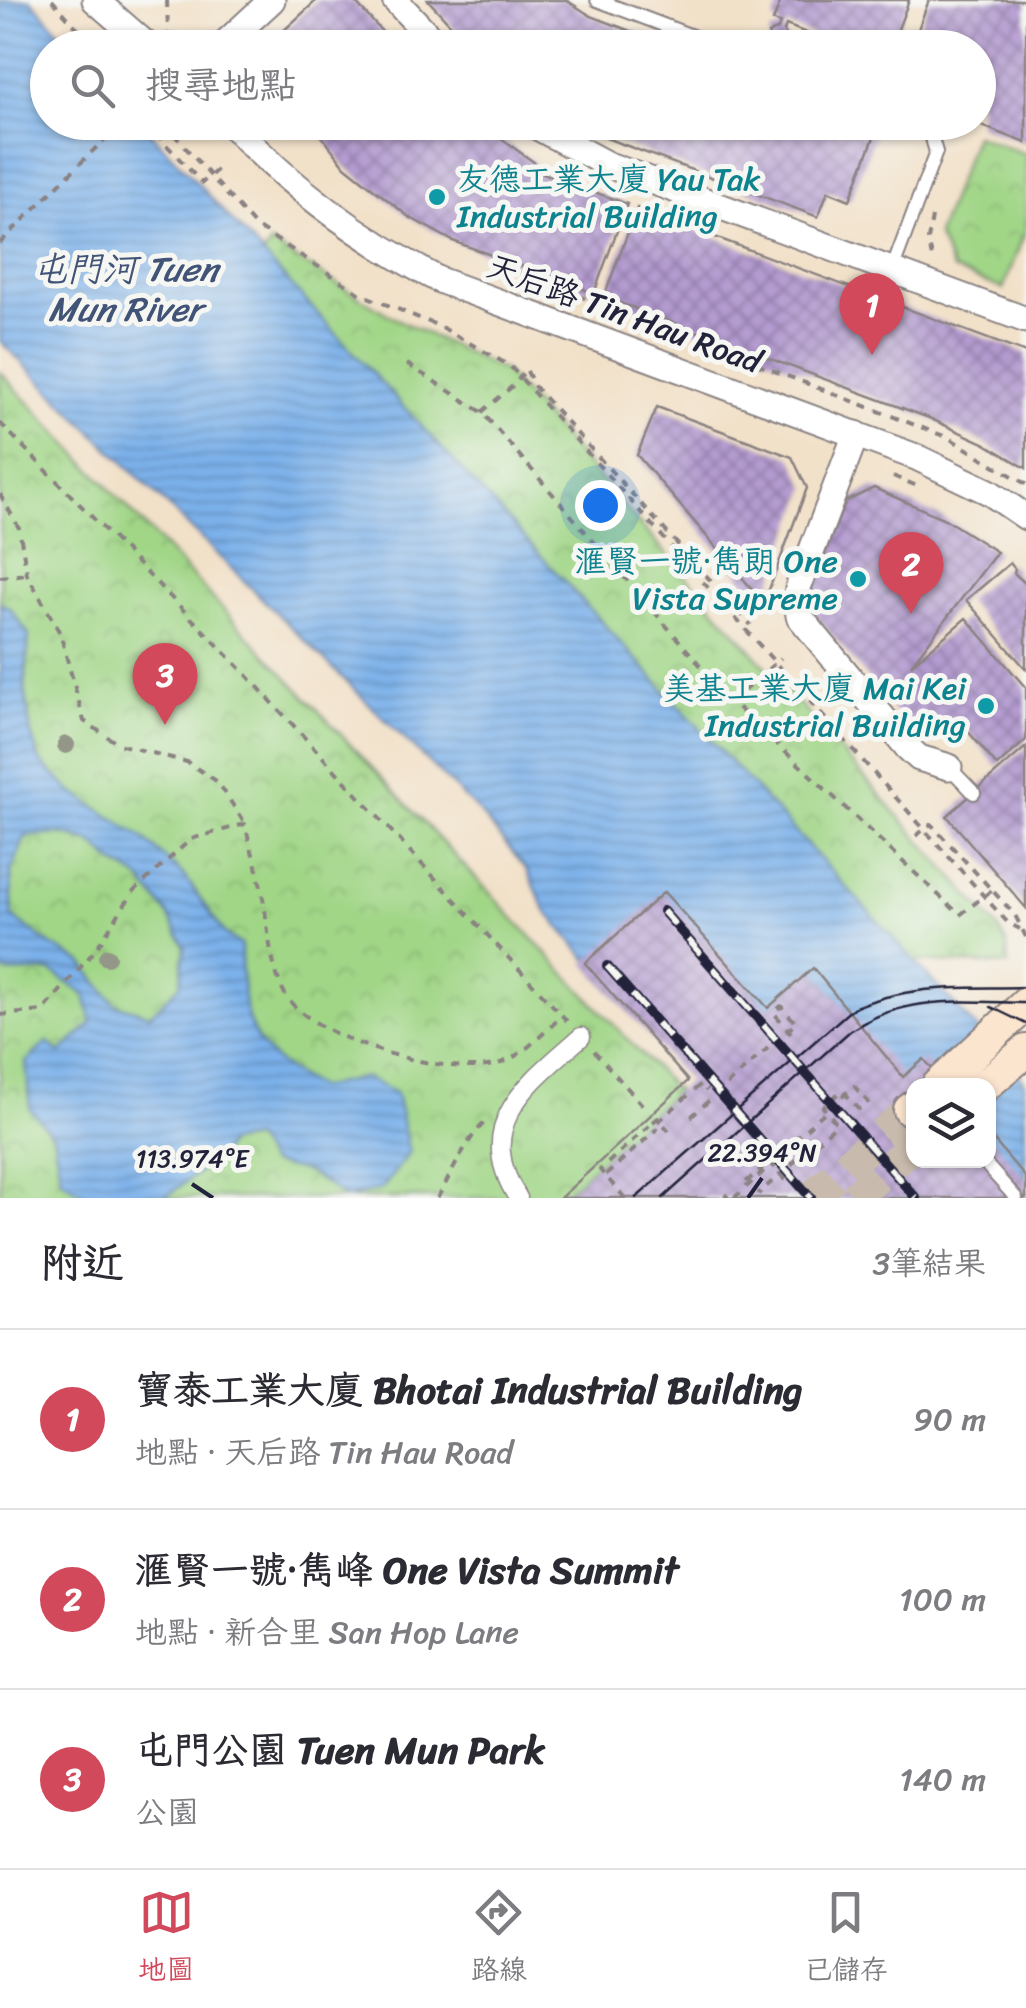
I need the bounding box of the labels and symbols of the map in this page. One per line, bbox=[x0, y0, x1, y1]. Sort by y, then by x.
place label: 友德工業大廈 Yau Tak Industrial Building bbox=[456, 151, 761, 245]
marker: 友德工業大廈 Yau Tak Industrial Building bbox=[426, 186, 448, 208]
water label: 屯門河 Tuen Mun River bbox=[32, 238, 221, 340]
street label: 天后路 Tin Hau Road bbox=[478, 238, 772, 391]
pin: 1 bbox=[840, 272, 904, 355]
your location bbox=[575, 480, 626, 531]
pin: 2 bbox=[878, 532, 944, 614]
place label: 滙賢一號·雋朗 One Vista Supreme bbox=[575, 533, 838, 627]
marker: 滙賢一號·雋朗 One Vista Supreme bbox=[847, 568, 869, 590]
pin: 3 bbox=[132, 642, 198, 725]
place label: 美基工業大廈 Mai Kei Industrial Building bbox=[663, 660, 967, 754]
marker: 美基工業大廈 Mai Kei Industrial Building bbox=[975, 695, 997, 717]
text: 22.394°N bbox=[707, 1130, 817, 1175]
text: 113.974°E bbox=[136, 1136, 250, 1181]

